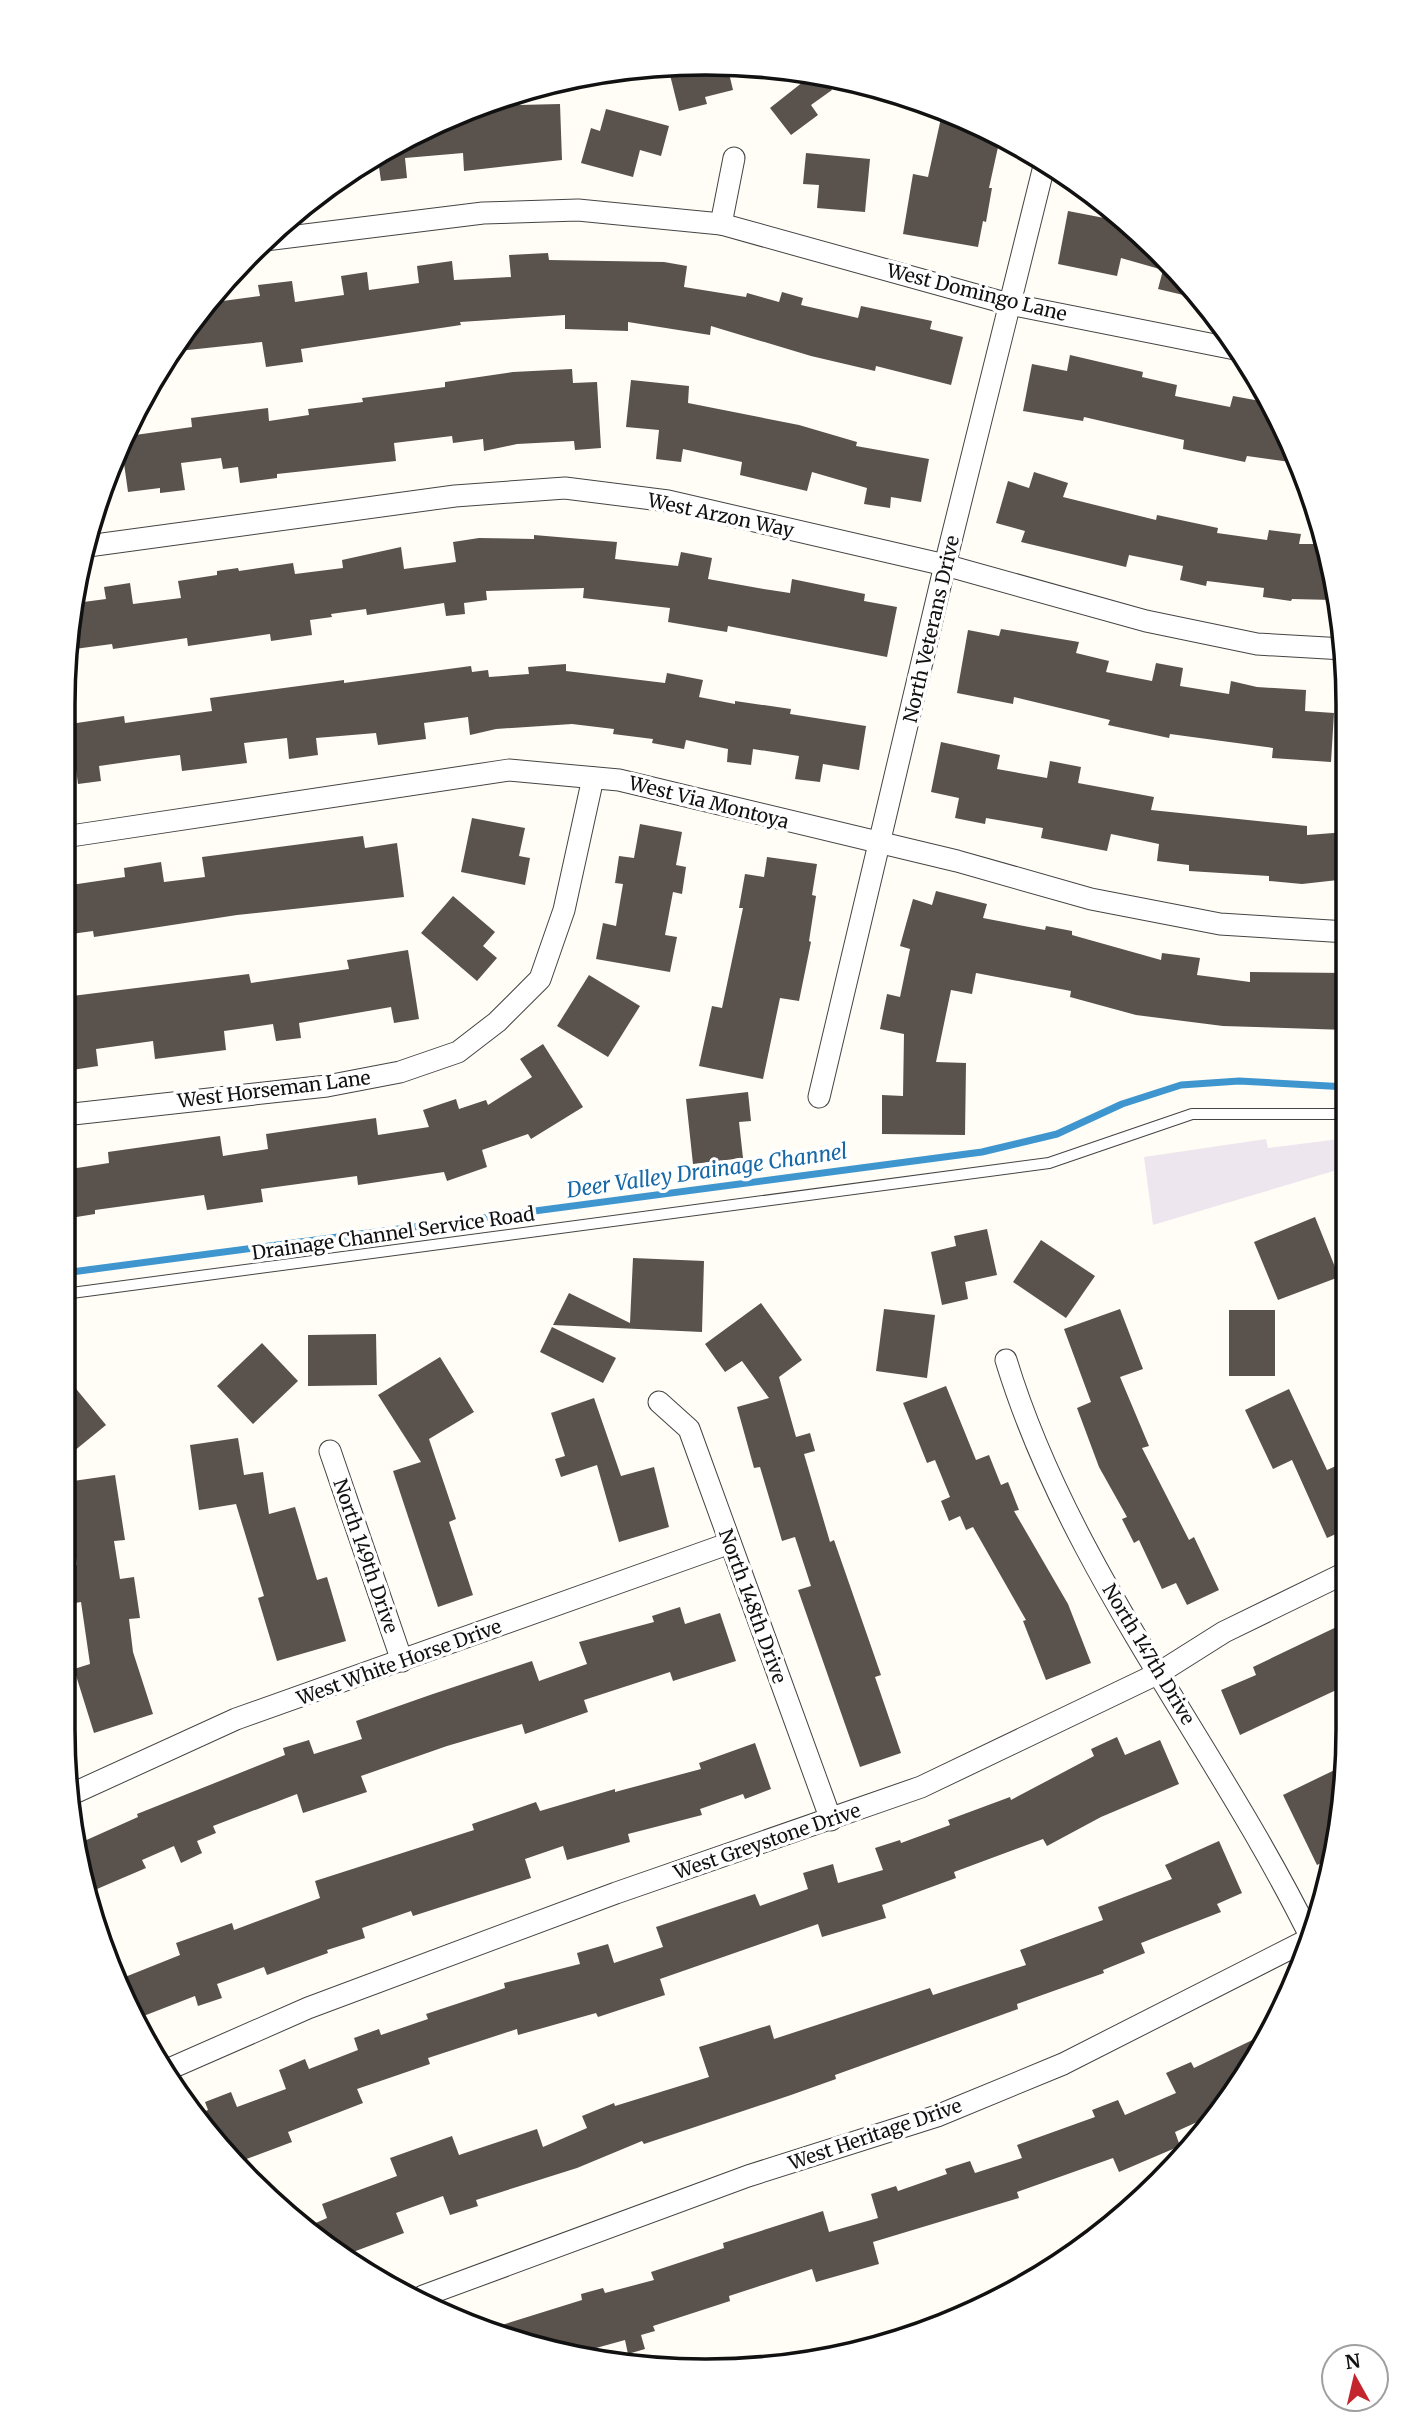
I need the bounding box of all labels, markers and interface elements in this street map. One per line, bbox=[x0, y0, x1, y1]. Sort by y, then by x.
street label: West Domingo Lane bbox=[884, 258, 1069, 326]
street label: West Arzon Way bbox=[645, 488, 796, 542]
street label: North Veterans Drive bbox=[898, 533, 964, 725]
street label: West Via Montoya bbox=[626, 770, 791, 833]
street label: West Horseman Lane bbox=[175, 1065, 372, 1113]
water label: Deer Valley Drainage Channel bbox=[564, 1137, 849, 1204]
street label: Drainage Channel Service Road bbox=[250, 1201, 536, 1265]
street label: North 149th Drive bbox=[328, 1476, 404, 1636]
street label: North 148th Drive bbox=[714, 1525, 792, 1687]
street label: North 147th Drive bbox=[1097, 1579, 1201, 1729]
street label: West White Horse Drive bbox=[292, 1614, 505, 1711]
street label: West Greystone Drive bbox=[670, 1798, 863, 1885]
street label: West Heritage Drive bbox=[784, 2093, 965, 2175]
north arrow bbox=[1320, 2343, 1390, 2413]
text: N bbox=[1344, 2348, 1362, 2374]

